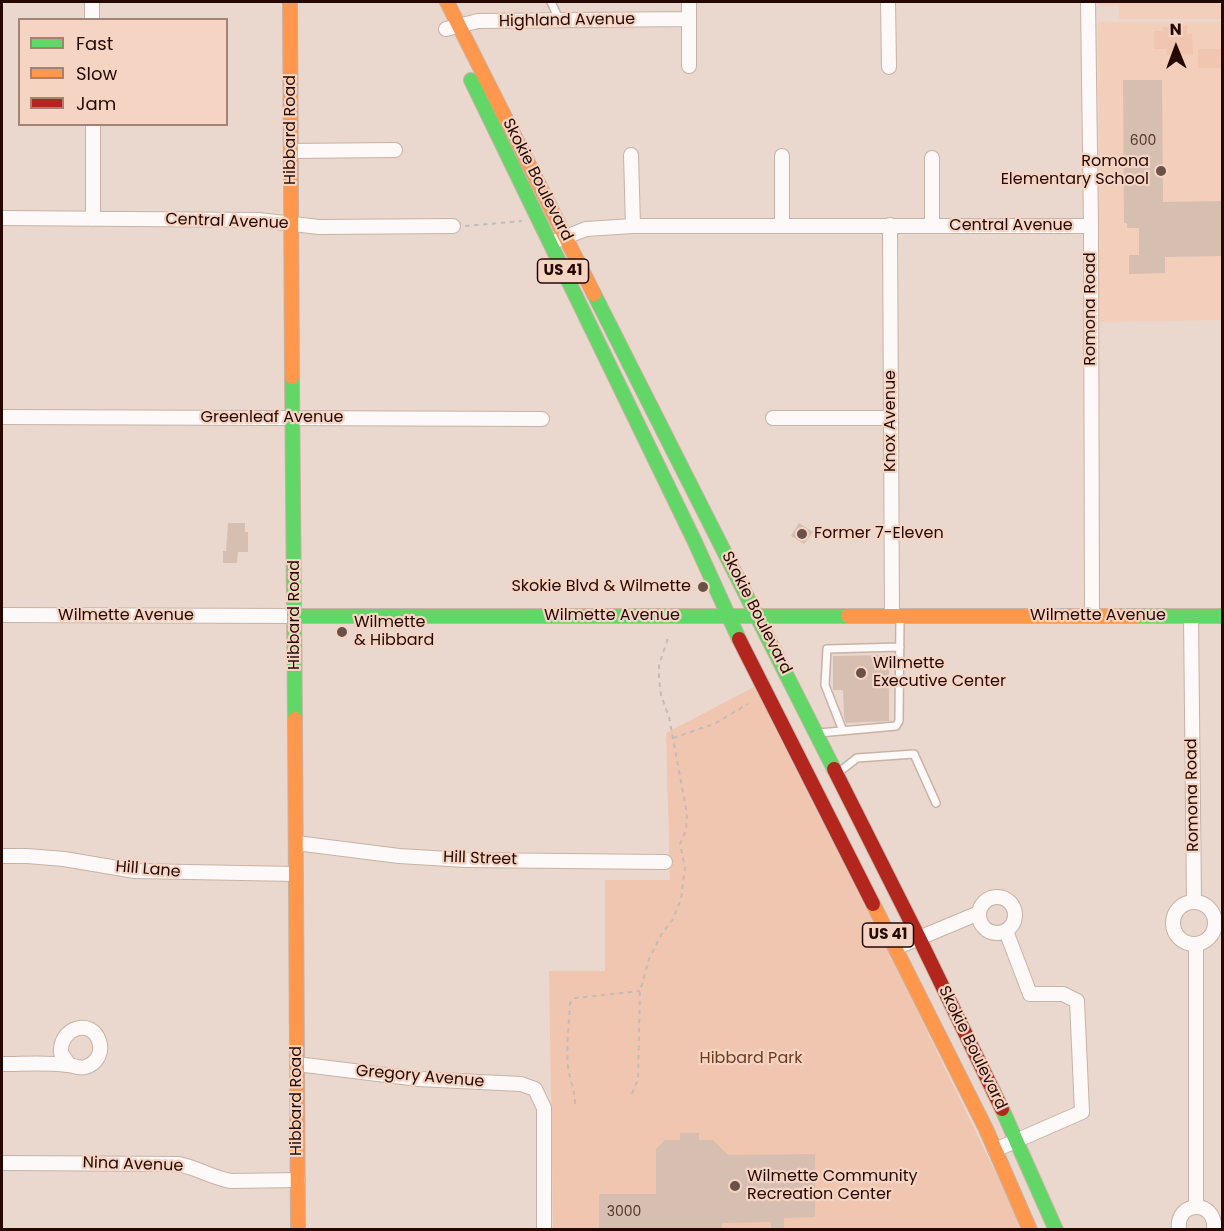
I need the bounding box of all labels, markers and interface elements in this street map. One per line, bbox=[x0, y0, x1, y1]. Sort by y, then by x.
street label: Highland Avenue bbox=[499, 10, 635, 32]
legend bbox=[18, 18, 228, 126]
north arrow bbox=[1146, 18, 1206, 78]
text: N bbox=[1169, 18, 1182, 41]
text: Fast bbox=[76, 31, 113, 56]
text: Slow bbox=[76, 61, 117, 86]
street label: Hibbard Road bbox=[281, 75, 301, 185]
text: Jam bbox=[76, 91, 116, 116]
street label: Skokie Boulevard bbox=[498, 116, 576, 244]
house number: 600 bbox=[1130, 133, 1156, 149]
place label: Romona Elementary School bbox=[1001, 152, 1149, 190]
marker: Romona Elementary School bbox=[1154, 164, 1168, 178]
street label: Central Avenue bbox=[165, 210, 289, 234]
street label: Central Avenue bbox=[949, 216, 1073, 236]
street label: Romona Road bbox=[1081, 252, 1101, 366]
road number: US 41 bbox=[538, 259, 588, 283]
street label: Knox Avenue bbox=[881, 370, 901, 472]
street label: Greenleaf Avenue bbox=[201, 408, 343, 428]
place label: Former 7-Eleven bbox=[814, 524, 944, 544]
marker: Former 7-Eleven bbox=[795, 527, 809, 541]
street label: Skokie Boulevard bbox=[717, 549, 795, 677]
street label: Hibbard Road bbox=[285, 560, 305, 670]
place label: Skokie Blvd & Wilmette bbox=[511, 577, 691, 597]
marker: Skokie Blvd & Wilmette bbox=[696, 580, 710, 594]
street label: Wilmette Avenue bbox=[58, 606, 194, 626]
street label: Wilmette Avenue bbox=[544, 606, 680, 626]
street label: Wilmette Avenue bbox=[1030, 606, 1166, 626]
place label: Wilmette & Hibbard bbox=[354, 613, 434, 651]
marker: Wilmette & Hibbard bbox=[335, 625, 349, 639]
place label: Wilmette Executive Center bbox=[873, 654, 1006, 692]
marker: Wilmette Executive Center bbox=[854, 666, 868, 680]
street label: Romona Road bbox=[1182, 738, 1204, 852]
street label: Hill Street bbox=[443, 848, 517, 870]
street label: Hill Lane bbox=[115, 858, 181, 882]
road number: US 41 bbox=[862, 923, 914, 947]
street label: Skokie Boulevard bbox=[934, 983, 1010, 1113]
street label: Hibbard Road bbox=[287, 1046, 307, 1156]
park label: Hibbard Park bbox=[700, 1049, 802, 1069]
street label: Gregory Avenue bbox=[355, 1062, 485, 1092]
street label: Nina Avenue bbox=[82, 1154, 184, 1176]
place label: Wilmette Community Recreation Center bbox=[747, 1167, 918, 1205]
marker: Wilmette Community Recreation Center bbox=[728, 1179, 742, 1193]
house number: 3000 bbox=[607, 1204, 641, 1220]

